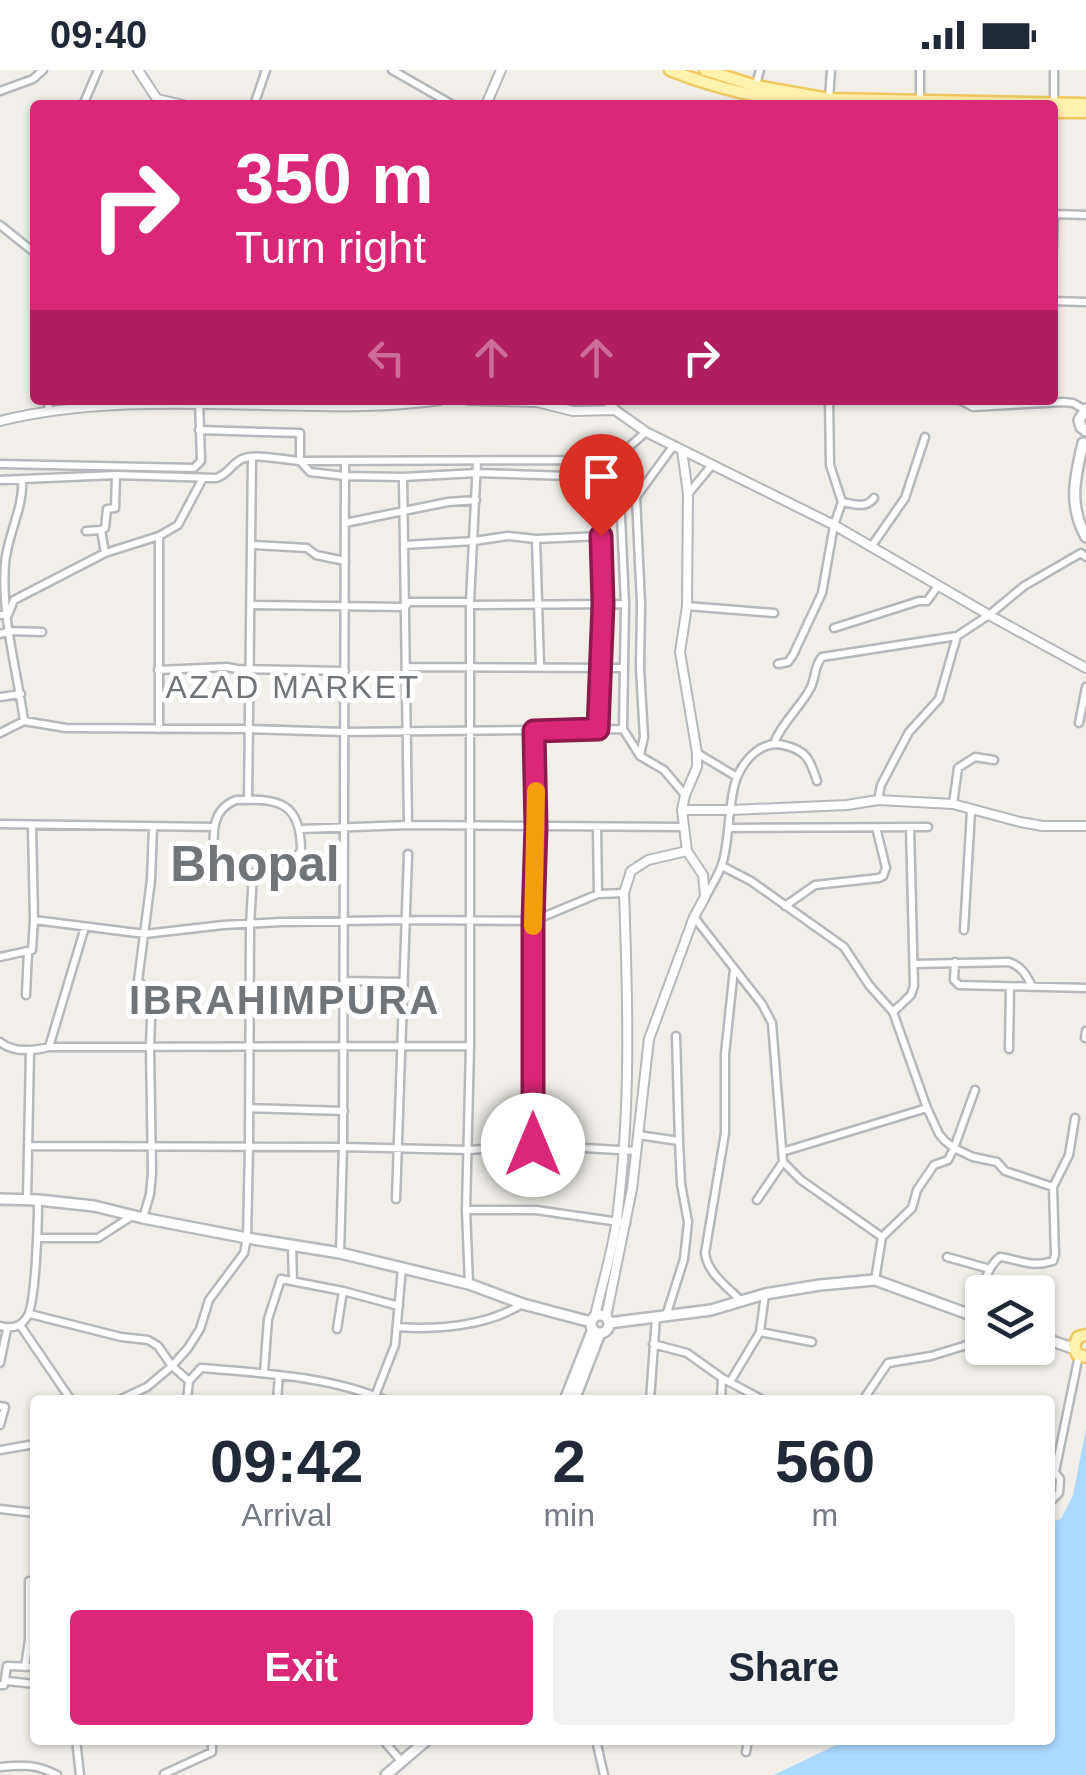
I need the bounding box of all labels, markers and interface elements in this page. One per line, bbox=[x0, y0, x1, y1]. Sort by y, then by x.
text: 09:40 bbox=[50, 14, 147, 56]
icon: right bbox=[70, 140, 200, 270]
text: 350 m bbox=[235, 140, 433, 218]
text: Turn right bbox=[235, 222, 426, 273]
icon: left bbox=[359, 330, 414, 385]
icon: ahead bbox=[464, 330, 519, 385]
icon: ahead bbox=[569, 330, 624, 385]
icon: right bbox=[674, 330, 729, 385]
pin bbox=[559, 434, 644, 537]
icon: arrive bbox=[574, 449, 629, 504]
district label: AZAD MARKET bbox=[165, 669, 421, 705]
district label: Bhopal bbox=[170, 836, 340, 892]
district label: IBRAHIMPURA bbox=[129, 978, 441, 1022]
position arrow bbox=[481, 1093, 585, 1197]
map controls bbox=[965, 1275, 1055, 1365]
button: layers bbox=[965, 1275, 1055, 1365]
text: 09:42 bbox=[210, 1428, 363, 1495]
text: 2 bbox=[552, 1428, 586, 1495]
text: 560 bbox=[775, 1428, 875, 1495]
text: Arrival bbox=[241, 1497, 332, 1533]
text: min bbox=[543, 1497, 595, 1533]
text: m bbox=[812, 1497, 838, 1533]
button: Exit bbox=[70, 1610, 533, 1725]
button: Share bbox=[553, 1610, 1015, 1725]

